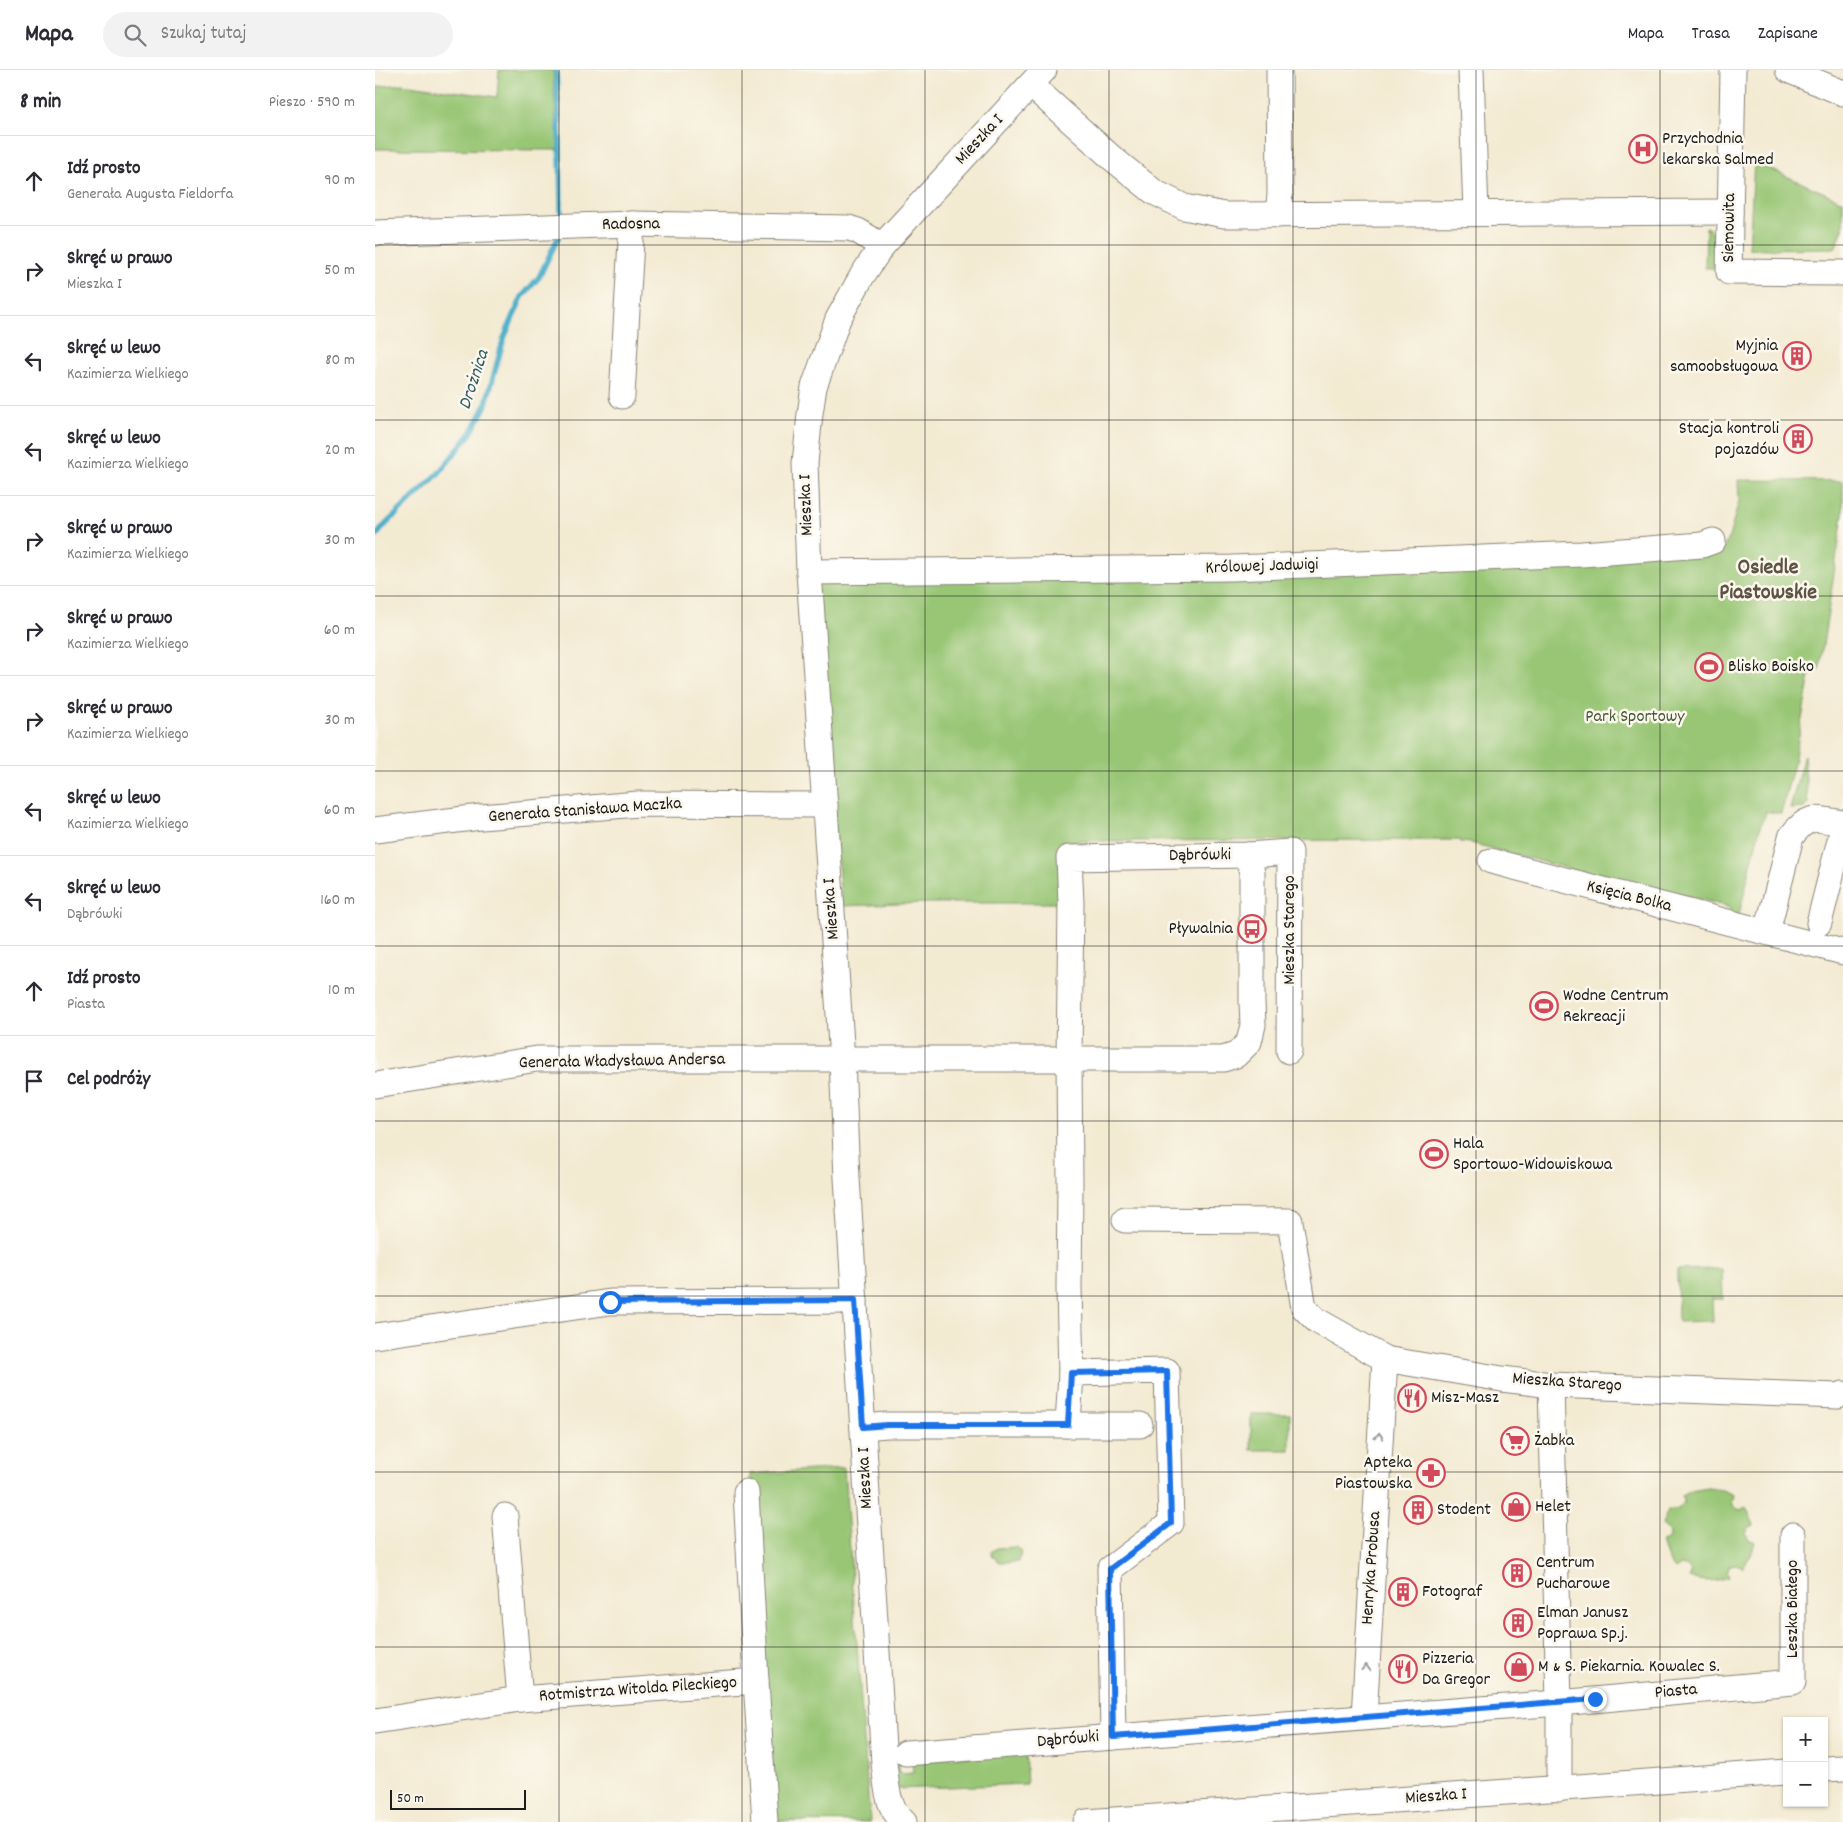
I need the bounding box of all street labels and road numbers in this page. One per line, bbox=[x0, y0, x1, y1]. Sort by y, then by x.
street label: Mieszka I bbox=[950, 109, 1010, 171]
street label: Siemowita bbox=[1717, 192, 1743, 263]
street label: Radosna bbox=[602, 212, 661, 238]
street label: Mieszka I bbox=[793, 473, 821, 536]
street label: Królowej Jadwigi bbox=[1205, 553, 1319, 581]
street label: Generała Stanisława Maczka bbox=[487, 792, 683, 830]
street label: Dąbrówki bbox=[1169, 843, 1231, 869]
street label: Księcia Bolka bbox=[1584, 874, 1675, 920]
street label: Mieszka Starego bbox=[1278, 875, 1303, 985]
street label: Mieszka I bbox=[817, 877, 847, 941]
street label: Generała Władysława Andersa bbox=[519, 1048, 726, 1076]
street label: Mieszka Starego bbox=[1511, 1367, 1623, 1399]
street label: Mieszka I bbox=[852, 1446, 880, 1509]
street label: Henryka Probusa bbox=[1356, 1510, 1388, 1626]
street label: Leszka Białego bbox=[1781, 1560, 1806, 1658]
street label: Rotmistrza Witolda Pileckiego bbox=[538, 1671, 738, 1709]
street label: Piasta bbox=[1654, 1678, 1699, 1706]
street label: Dąbrówki bbox=[1036, 1725, 1100, 1755]
street label: Mieszka I bbox=[1404, 1782, 1468, 1812]

